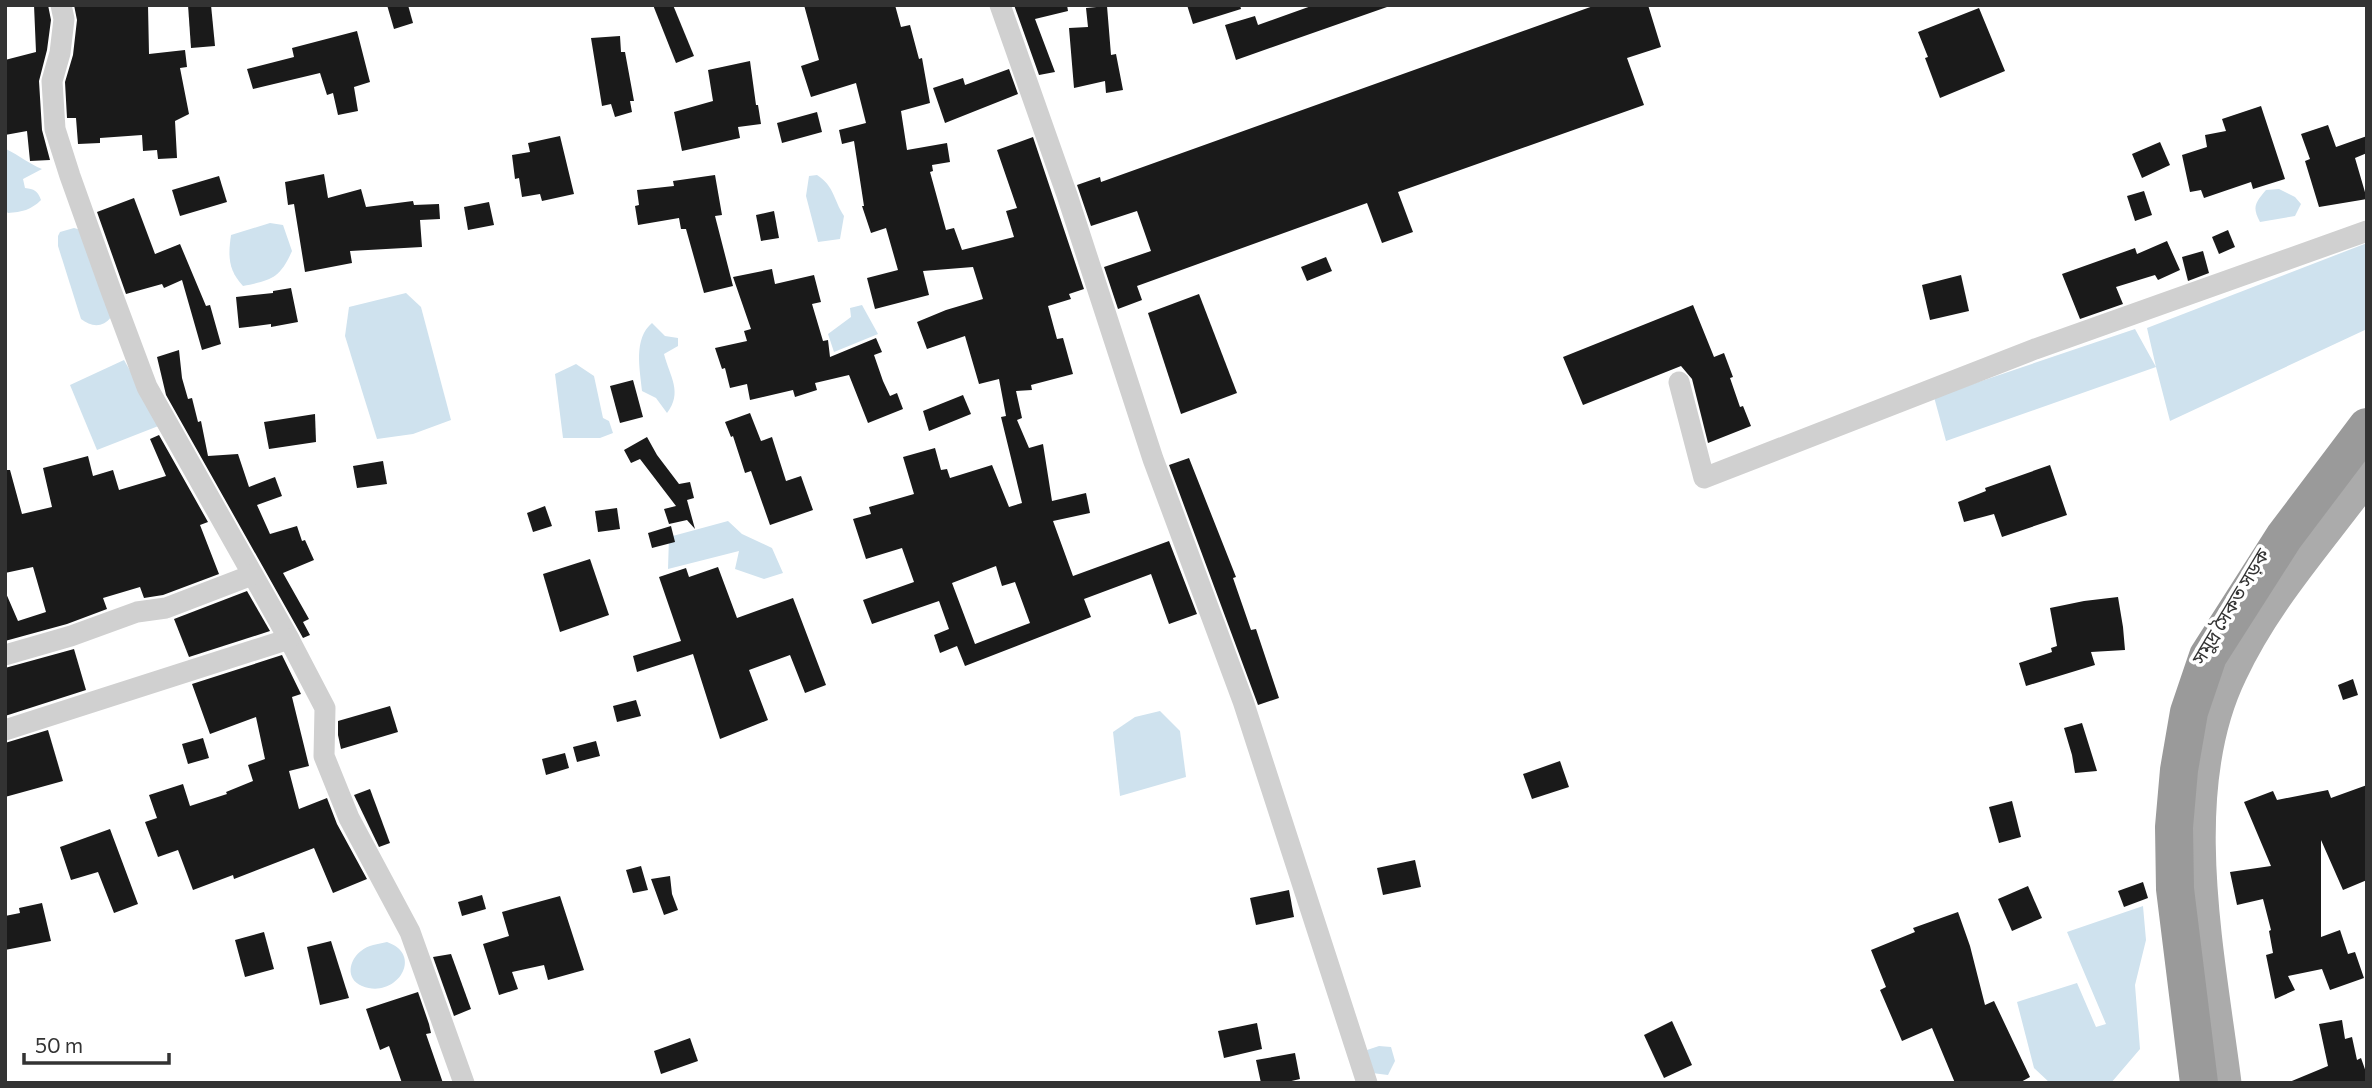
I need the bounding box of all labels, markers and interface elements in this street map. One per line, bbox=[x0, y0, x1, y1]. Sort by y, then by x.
street label: সমুদ্র সৈকত সড়ক bbox=[2186, 543, 2275, 669]
scale bar bbox=[24, 1021, 170, 1066]
text: 50 m bbox=[35, 1032, 83, 1057]

